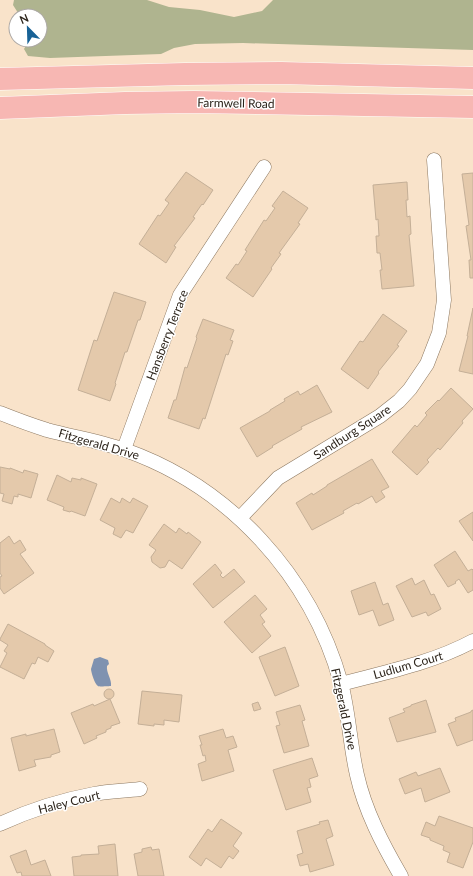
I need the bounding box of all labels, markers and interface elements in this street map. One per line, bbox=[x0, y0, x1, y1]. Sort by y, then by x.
north arrow bbox=[8, 8, 48, 48]
text: N bbox=[17, 11, 30, 26]
street label: Farmwell Road bbox=[197, 95, 275, 111]
street label: Hansberry Terrace bbox=[143, 288, 191, 382]
street label: Sandburg Square bbox=[311, 401, 393, 463]
street label: Fitzgerald Drive bbox=[57, 425, 141, 463]
street label: Ludlum Court bbox=[371, 648, 445, 682]
street label: Fitzgerald Drive bbox=[328, 667, 360, 751]
street label: Haley Court bbox=[37, 787, 102, 817]

